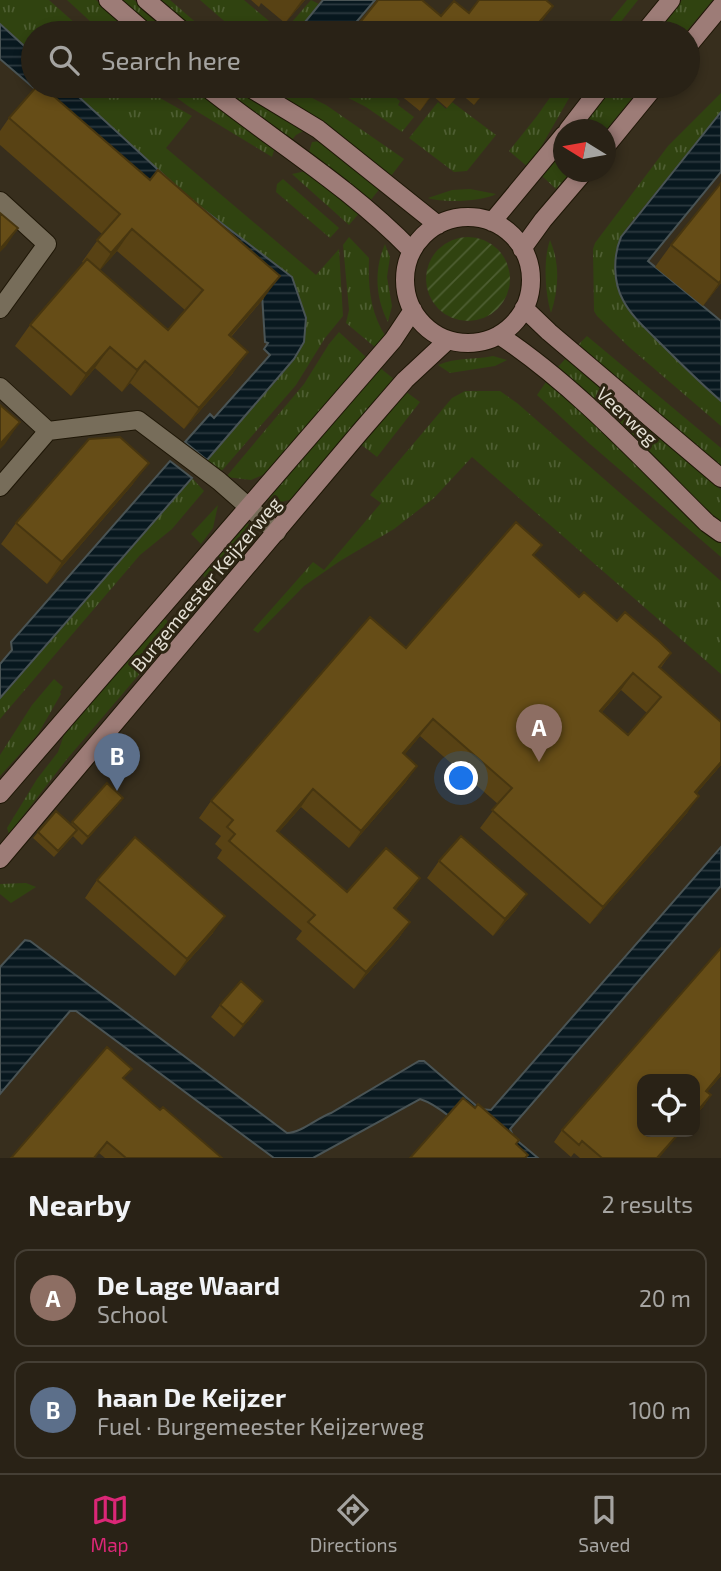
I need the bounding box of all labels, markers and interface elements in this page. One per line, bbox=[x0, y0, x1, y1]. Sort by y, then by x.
search box bbox=[21, 21, 700, 98]
icon: search bbox=[45, 41, 83, 79]
text: Search here bbox=[101, 44, 241, 75]
north arrow bbox=[553, 119, 616, 182]
street label: Veerweg bbox=[592, 382, 663, 450]
street label: Burgemeester Keijzerweg bbox=[126, 491, 286, 676]
pin: A bbox=[516, 704, 562, 762]
pin: B bbox=[94, 733, 140, 791]
your location bbox=[444, 761, 478, 795]
map controls bbox=[637, 1074, 700, 1137]
button: locate bbox=[637, 1074, 700, 1137]
text: Nearby bbox=[28, 1186, 131, 1222]
text: 2 results bbox=[602, 1190, 693, 1218]
text: De Lage Waard bbox=[97, 1269, 280, 1300]
text: A bbox=[45, 1284, 61, 1312]
text: 20 m bbox=[639, 1284, 691, 1312]
text: School bbox=[97, 1300, 167, 1328]
text: haan De Keijzer bbox=[97, 1381, 286, 1412]
text: B bbox=[46, 1396, 60, 1424]
text: 100 m bbox=[629, 1396, 691, 1424]
text: Fuel · Burgemeester Keijzerweg bbox=[97, 1412, 424, 1440]
tab: Map bbox=[91, 1491, 129, 1556]
tab: Directions bbox=[310, 1491, 397, 1556]
tab: Saved bbox=[578, 1491, 630, 1556]

